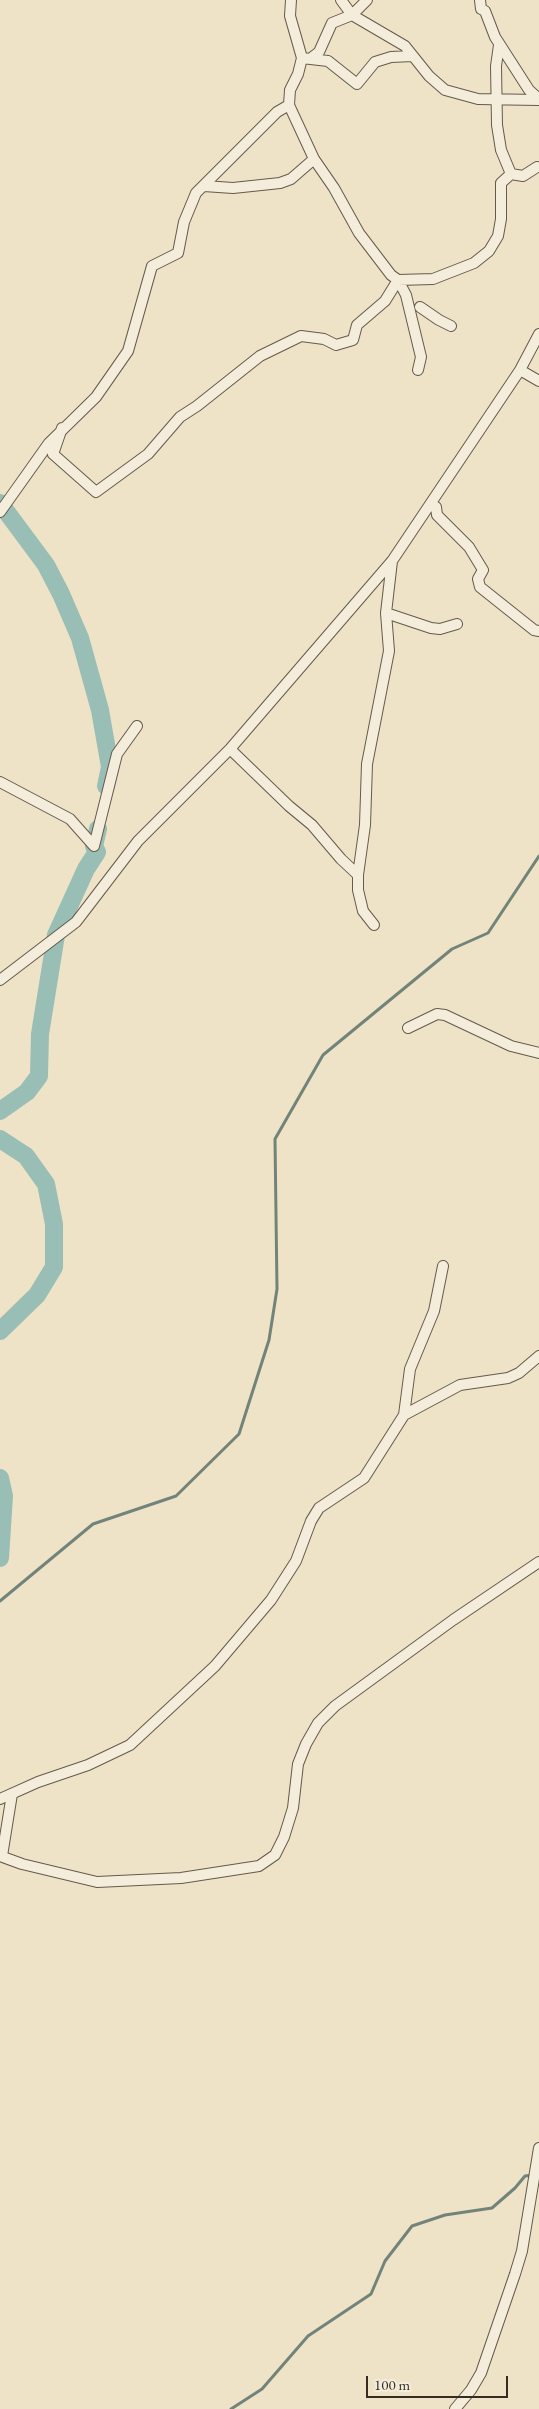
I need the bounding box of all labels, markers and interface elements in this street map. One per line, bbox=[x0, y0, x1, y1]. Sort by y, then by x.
scale bar bbox=[369, 2366, 512, 2398]
text: 100 m bbox=[374, 2375, 410, 2394]

